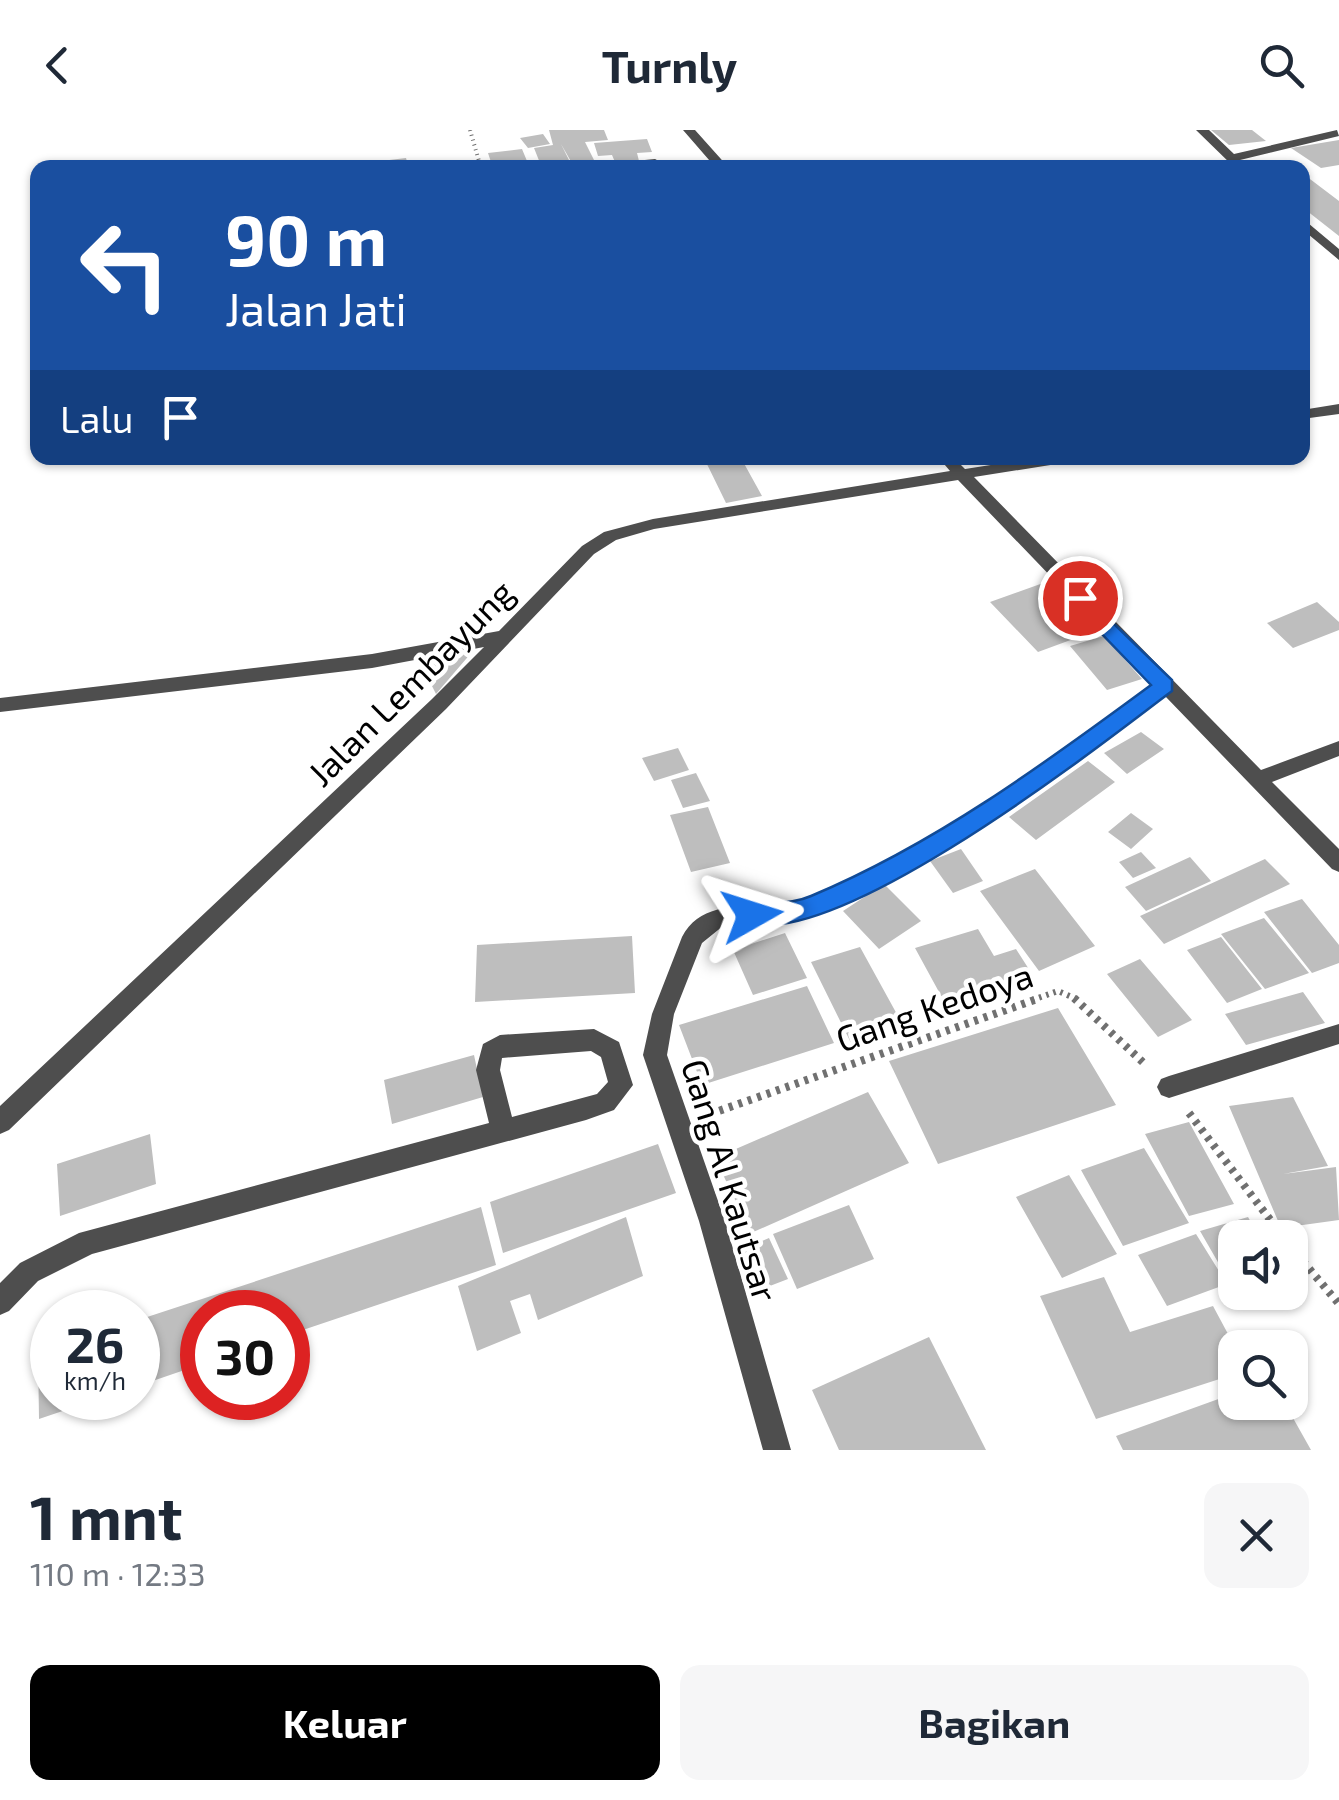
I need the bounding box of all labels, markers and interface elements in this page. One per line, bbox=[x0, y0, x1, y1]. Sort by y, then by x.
icon: back bbox=[30, 38, 85, 93]
text: Turnly bbox=[602, 38, 737, 92]
icon: search bbox=[1254, 38, 1309, 93]
text: 90 m bbox=[225, 196, 387, 280]
icon: left bbox=[60, 200, 190, 330]
text: Jalan Jati bbox=[225, 281, 407, 335]
icon: arrive bbox=[153, 390, 208, 445]
text: Lalu bbox=[60, 395, 133, 441]
pin bbox=[1038, 556, 1123, 641]
street label: Jalan Lembayung bbox=[298, 570, 522, 794]
icon: arrive bbox=[1053, 571, 1108, 626]
position arrow bbox=[700, 863, 804, 967]
street label: Gang Kedoya bbox=[830, 953, 1038, 1059]
street label: Gang Al Kautsar bbox=[674, 1054, 788, 1306]
map controls bbox=[1218, 1220, 1308, 1420]
button: sound bbox=[1218, 1220, 1308, 1310]
speed limit sign: 30 bbox=[180, 1290, 310, 1420]
text: 26 bbox=[66, 1313, 124, 1373]
button: search bbox=[1218, 1330, 1308, 1420]
text: km/h bbox=[64, 1365, 126, 1395]
text: 1 mnt bbox=[30, 1480, 182, 1552]
button: close bbox=[1204, 1483, 1309, 1588]
text: 110 m · 12:33 bbox=[30, 1554, 206, 1592]
button: Keluar bbox=[30, 1665, 660, 1780]
button: Bagikan bbox=[680, 1665, 1309, 1780]

